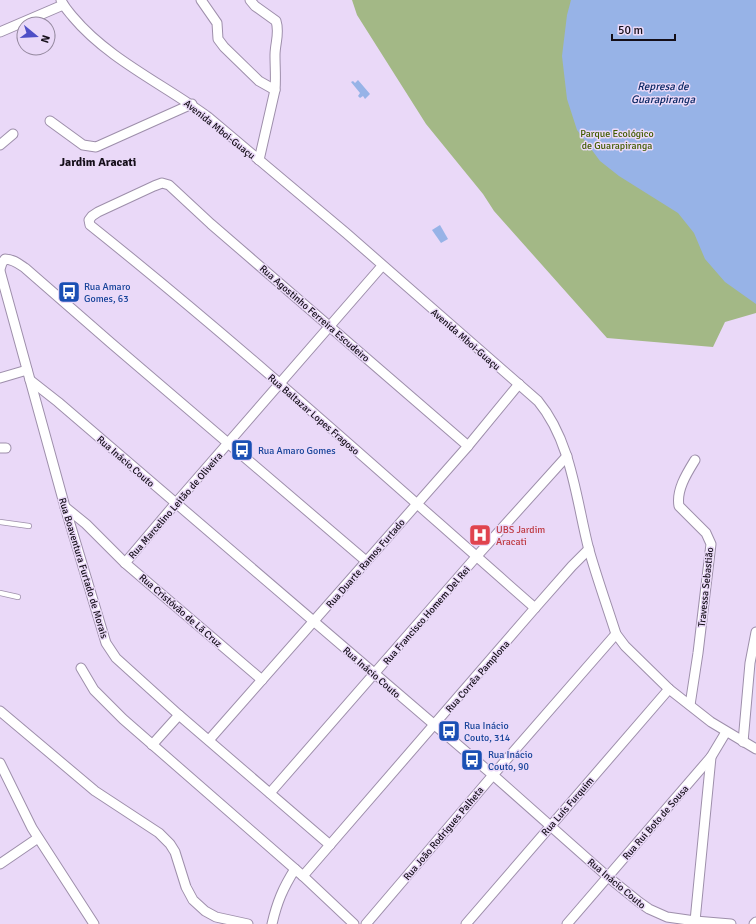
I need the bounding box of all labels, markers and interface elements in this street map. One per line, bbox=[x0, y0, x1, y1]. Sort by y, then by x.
north arrow bbox=[16, 16, 56, 56]
scale bar bbox=[612, 16, 675, 42]
text: 50 m bbox=[618, 23, 643, 38]
text: N bbox=[38, 33, 52, 45]
water label: Represa de Guarapiranga bbox=[631, 80, 695, 106]
street label: Avenida Mboi-Guaçu bbox=[181, 97, 257, 162]
park label: Parque Ecológico de Guarapiranga bbox=[580, 128, 654, 152]
district label: Jardim Aracati bbox=[60, 155, 136, 170]
street label: Rua Agostinho Ferreira Escudeiro bbox=[257, 263, 372, 365]
bus stop icon: Rua Amaro Gomes, 63 bbox=[56, 279, 82, 305]
place label: Rua Amaro Gomes, 63 bbox=[84, 281, 130, 305]
street label: Avenida Mboi-Guaçu bbox=[428, 306, 502, 373]
street label: Rua Baltazar Lopes Fragoso bbox=[265, 372, 361, 458]
street label: Rua Inácio Couto bbox=[94, 434, 156, 490]
bus stop icon: Rua Amaro Gomes bbox=[229, 437, 255, 463]
place label: Rua Amaro Gomes bbox=[258, 445, 336, 457]
street label: Rua Marcelino Leitão de Oliveira bbox=[126, 450, 225, 561]
street label: Rua Boaventura Furtado de Morais bbox=[56, 496, 110, 641]
street label: Rua Duarte Ramos Furtado bbox=[324, 517, 408, 611]
hospital icon: UBS Jardim Aracati bbox=[467, 522, 493, 548]
place label: UBS Jardim Aracati bbox=[496, 524, 545, 548]
street label: Travessa Sebastião bbox=[696, 547, 716, 628]
street label: Rua Francisco Homem Del Rei bbox=[381, 564, 473, 667]
street label: Rua Cristóvão de Lã Cruz bbox=[137, 572, 225, 650]
street label: Rua Corrêa Pamplona bbox=[443, 638, 512, 715]
street label: Rua Inácio Couto bbox=[340, 645, 402, 701]
bus stop icon: Rua Inácio Couto, 314 bbox=[436, 718, 462, 744]
place label: Rua Inácio Couto, 314 bbox=[464, 720, 511, 744]
bus stop icon: Rua Inácio Couto, 90 bbox=[459, 747, 485, 773]
place label: Rua Inácio Couto, 90 bbox=[488, 749, 533, 773]
street label: Rua Luís Furquim bbox=[539, 775, 596, 838]
street label: Rua Rui Boto de Sousa bbox=[620, 783, 691, 862]
street label: Rua João Rodrigues Palheta bbox=[401, 784, 486, 883]
street label: Rua Inácio Couto bbox=[585, 856, 648, 912]

